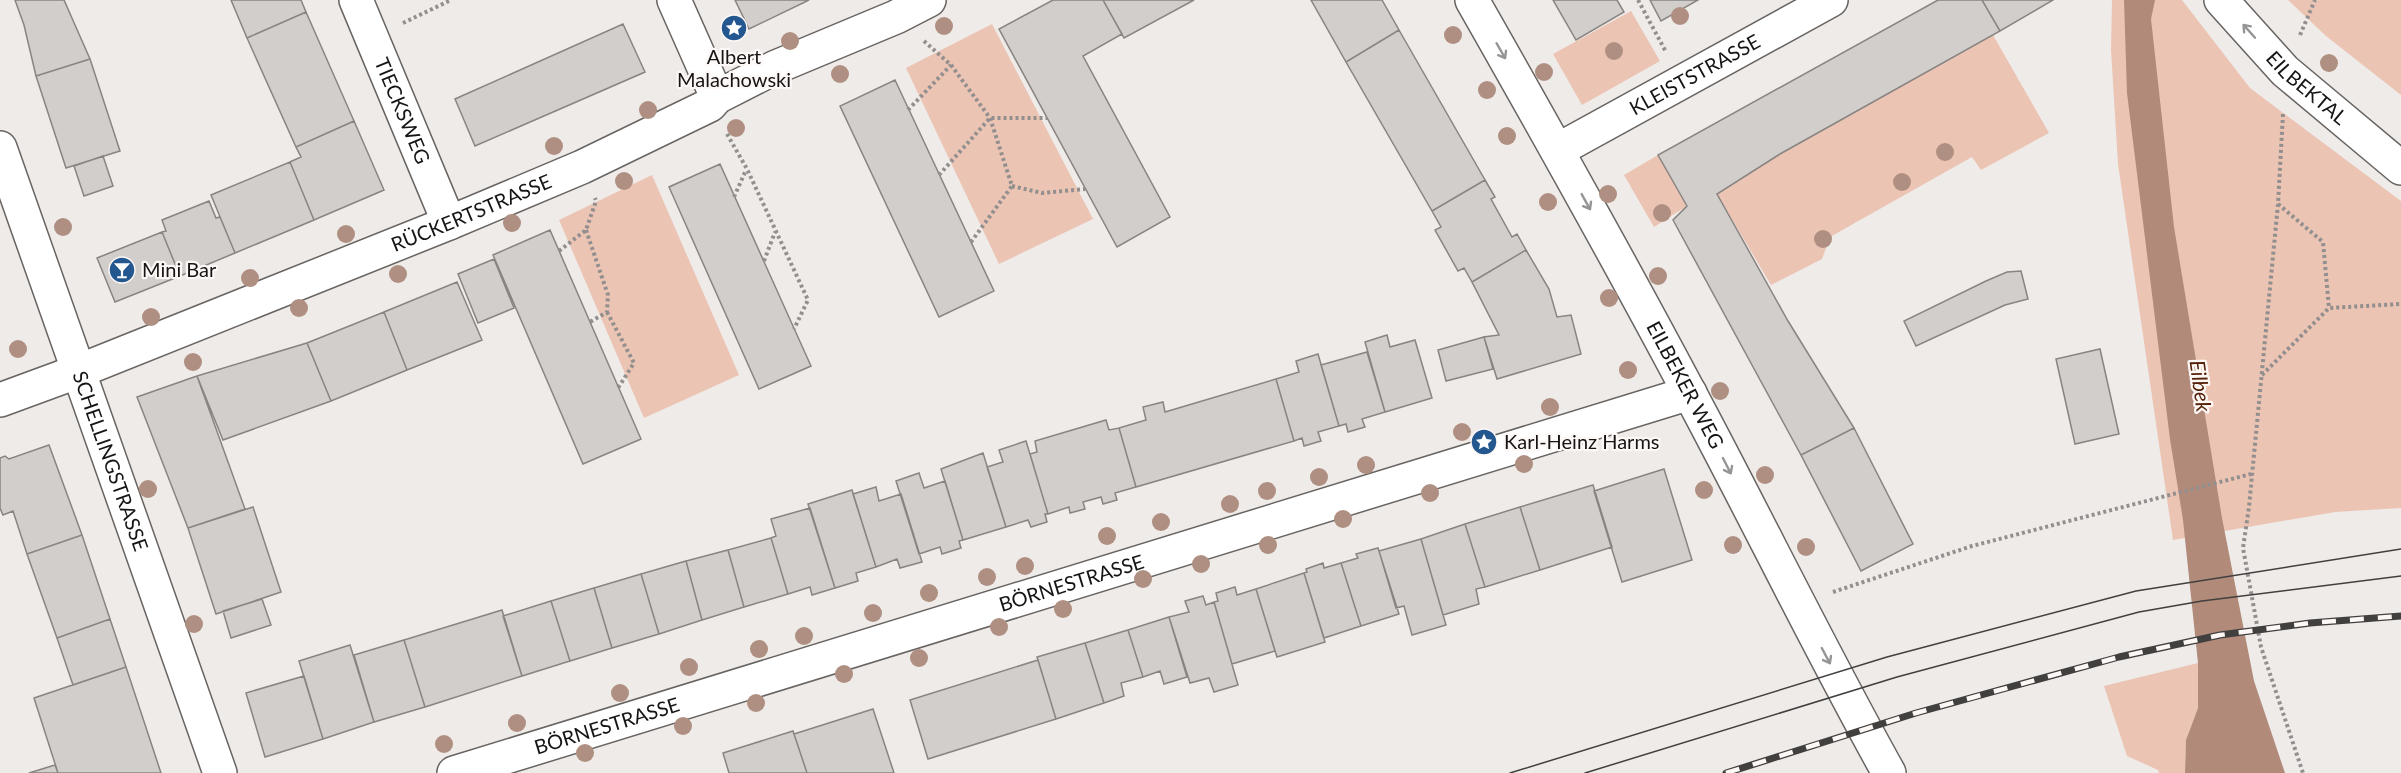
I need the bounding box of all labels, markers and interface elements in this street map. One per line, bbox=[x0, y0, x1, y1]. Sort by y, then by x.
place icon: Albert Malachowski bbox=[719, 13, 749, 43]
one-way arrow bbox=[2241, 23, 2256, 38]
street label: KLEISTSTRASSE bbox=[1625, 28, 1764, 120]
one-way arrow bbox=[1495, 42, 1507, 59]
place label: Albert Malachowski bbox=[677, 44, 791, 91]
street label: EILBEKTAL bbox=[2262, 46, 2353, 129]
street label: TIECKSWEG bbox=[370, 54, 436, 167]
street label: RÜCKERTSTRASSE bbox=[387, 168, 555, 256]
one-way arrow bbox=[1581, 192, 1592, 210]
bar icon: Mini Bar bbox=[107, 255, 137, 285]
place label: Mini Bar bbox=[142, 257, 217, 281]
street label: EILBEKER WEG bbox=[1642, 317, 1730, 452]
water label: Eilbek bbox=[2185, 358, 2218, 414]
street label: SCHELLINGSTRASSE bbox=[68, 368, 154, 554]
place icon: Karl-Heinz Harms bbox=[1469, 427, 1499, 457]
place label: Karl-Heinz Harms bbox=[1504, 429, 1660, 453]
one-way arrow bbox=[1722, 457, 1734, 475]
street label: BÖRNESTRASSE bbox=[996, 549, 1147, 616]
one-way arrow bbox=[1821, 646, 1832, 664]
street label: BÖRNESTRASSE bbox=[531, 691, 682, 759]

